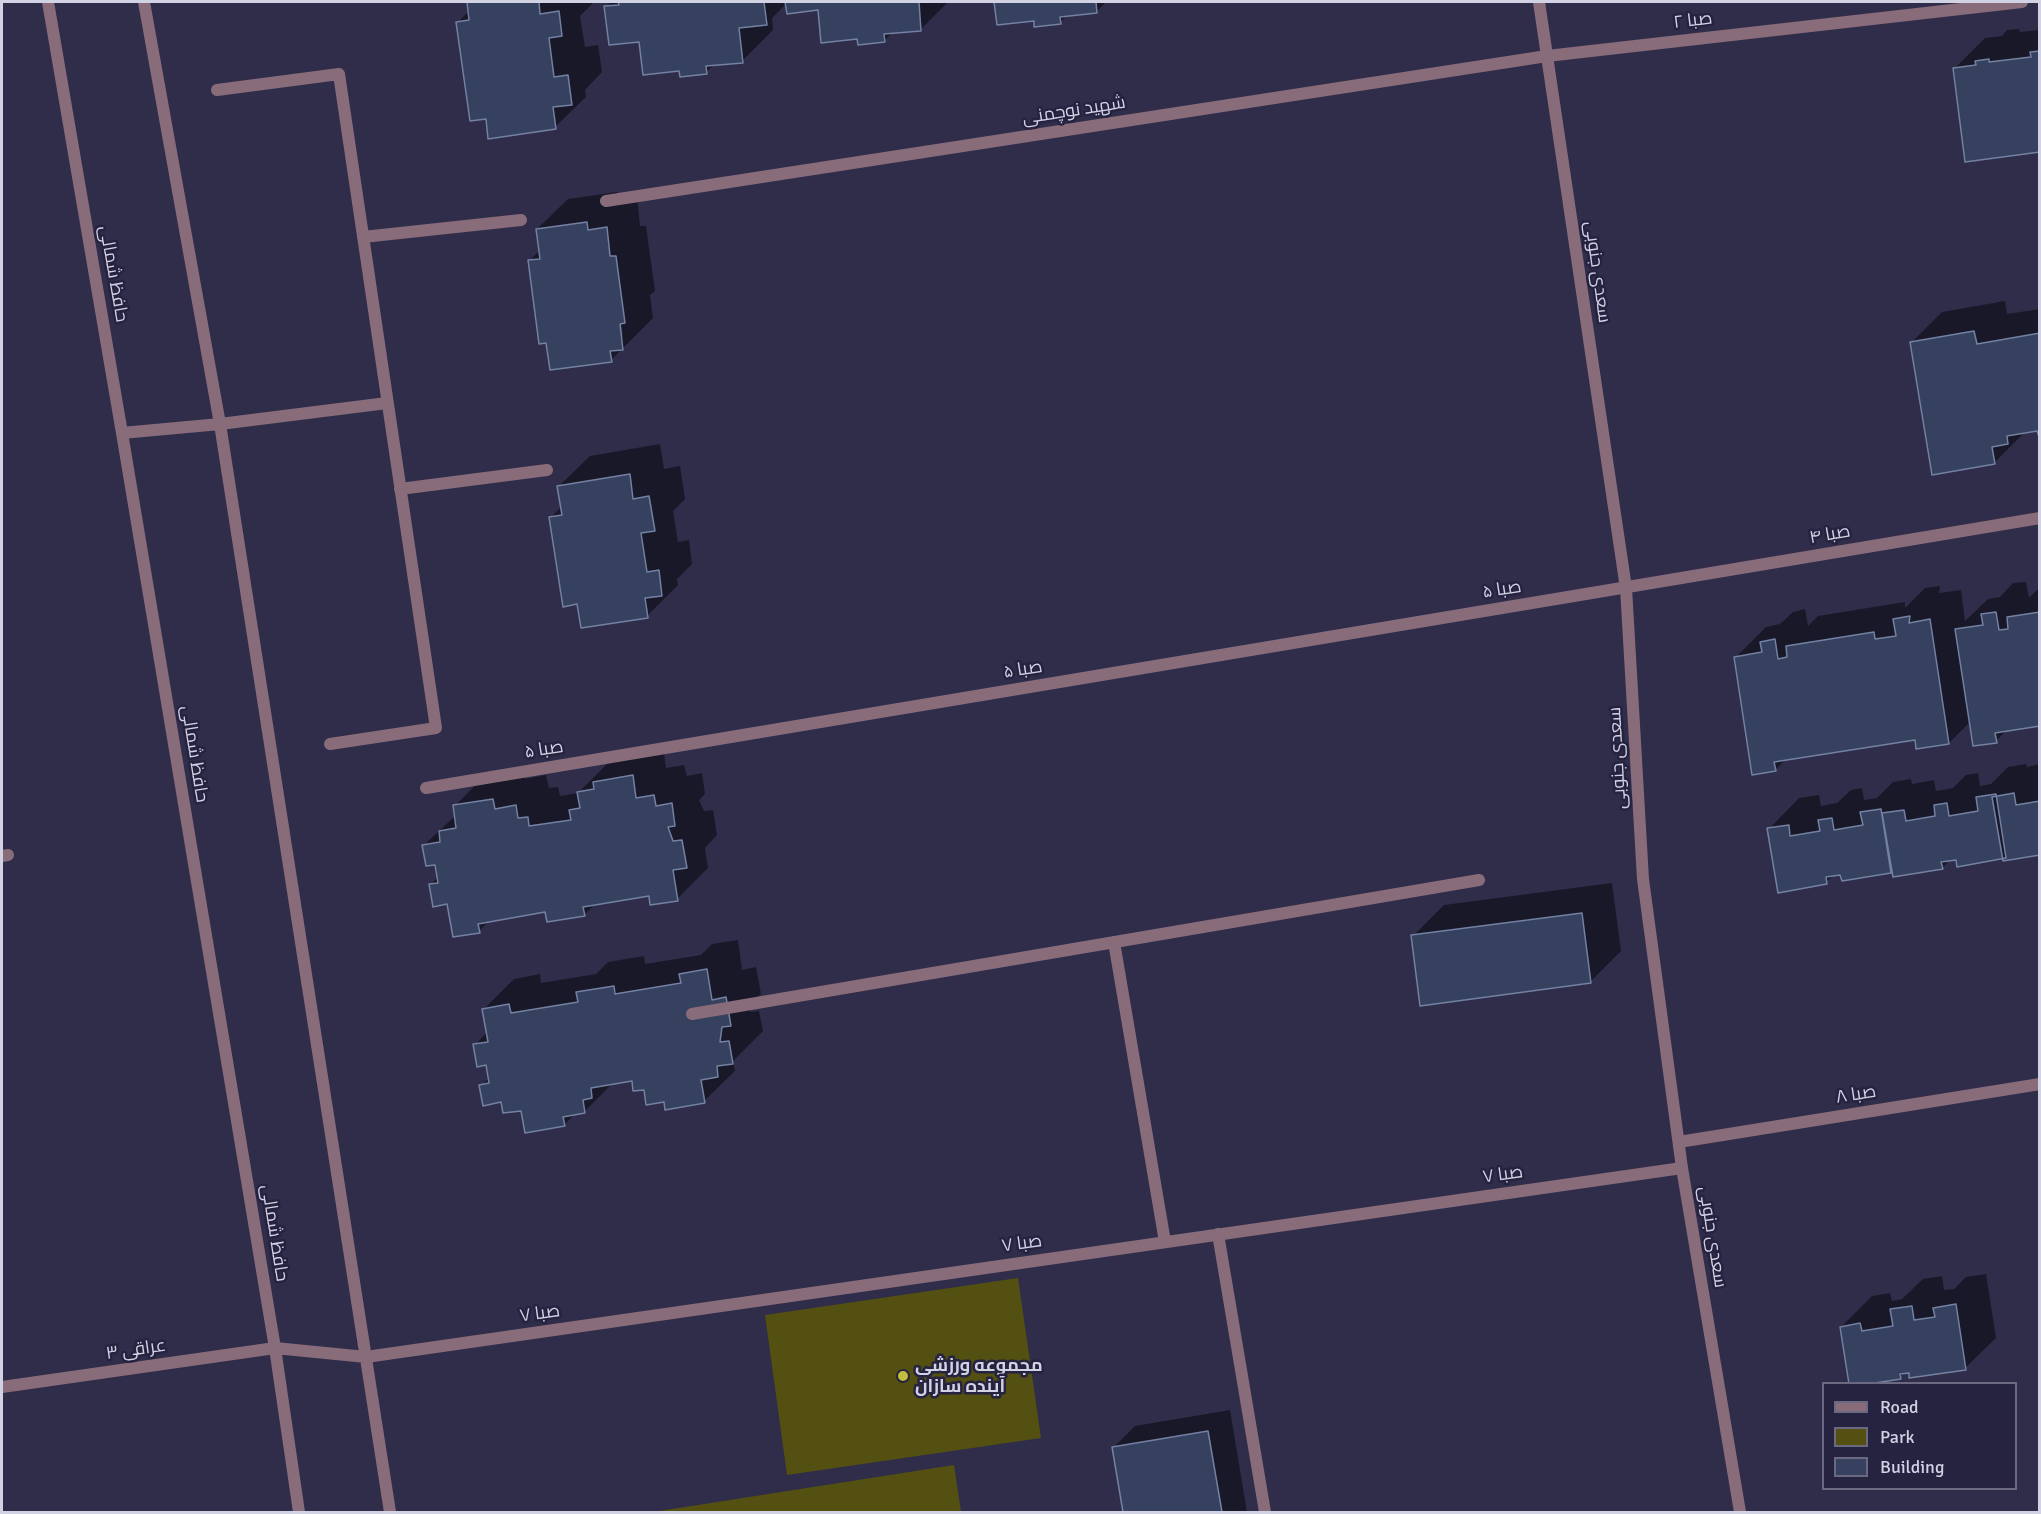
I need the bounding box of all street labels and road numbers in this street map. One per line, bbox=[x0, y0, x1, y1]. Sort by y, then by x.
street label: صبا ۲ bbox=[1672, 8, 1714, 34]
street label: شهید نوچمنی bbox=[1021, 92, 1127, 130]
street label: سعدی جنوبی bbox=[1579, 220, 1615, 324]
street label: حافظ شمالی bbox=[94, 224, 132, 324]
street label: صبا ۴ bbox=[1808, 521, 1852, 549]
street label: صبا ۵ bbox=[1481, 576, 1523, 604]
street label: صبا ۵ bbox=[1002, 656, 1044, 684]
street label: حافظ شمالی bbox=[176, 704, 212, 804]
street label: سعدی جنوبی bbox=[1605, 706, 1631, 810]
street label: صبا ۵ bbox=[523, 736, 565, 764]
street label: صبا ۸ bbox=[1834, 1081, 1878, 1109]
street label: صبا ۷ bbox=[1481, 1161, 1525, 1189]
street label: حافظ شمالی bbox=[256, 1183, 292, 1283]
street label: سعدی جنوبی bbox=[1693, 1185, 1731, 1289]
street label: صبا ۷ bbox=[1000, 1230, 1044, 1258]
street label: صبا ۷ bbox=[518, 1300, 562, 1328]
street label: عراقی ۳ bbox=[105, 1335, 167, 1365]

